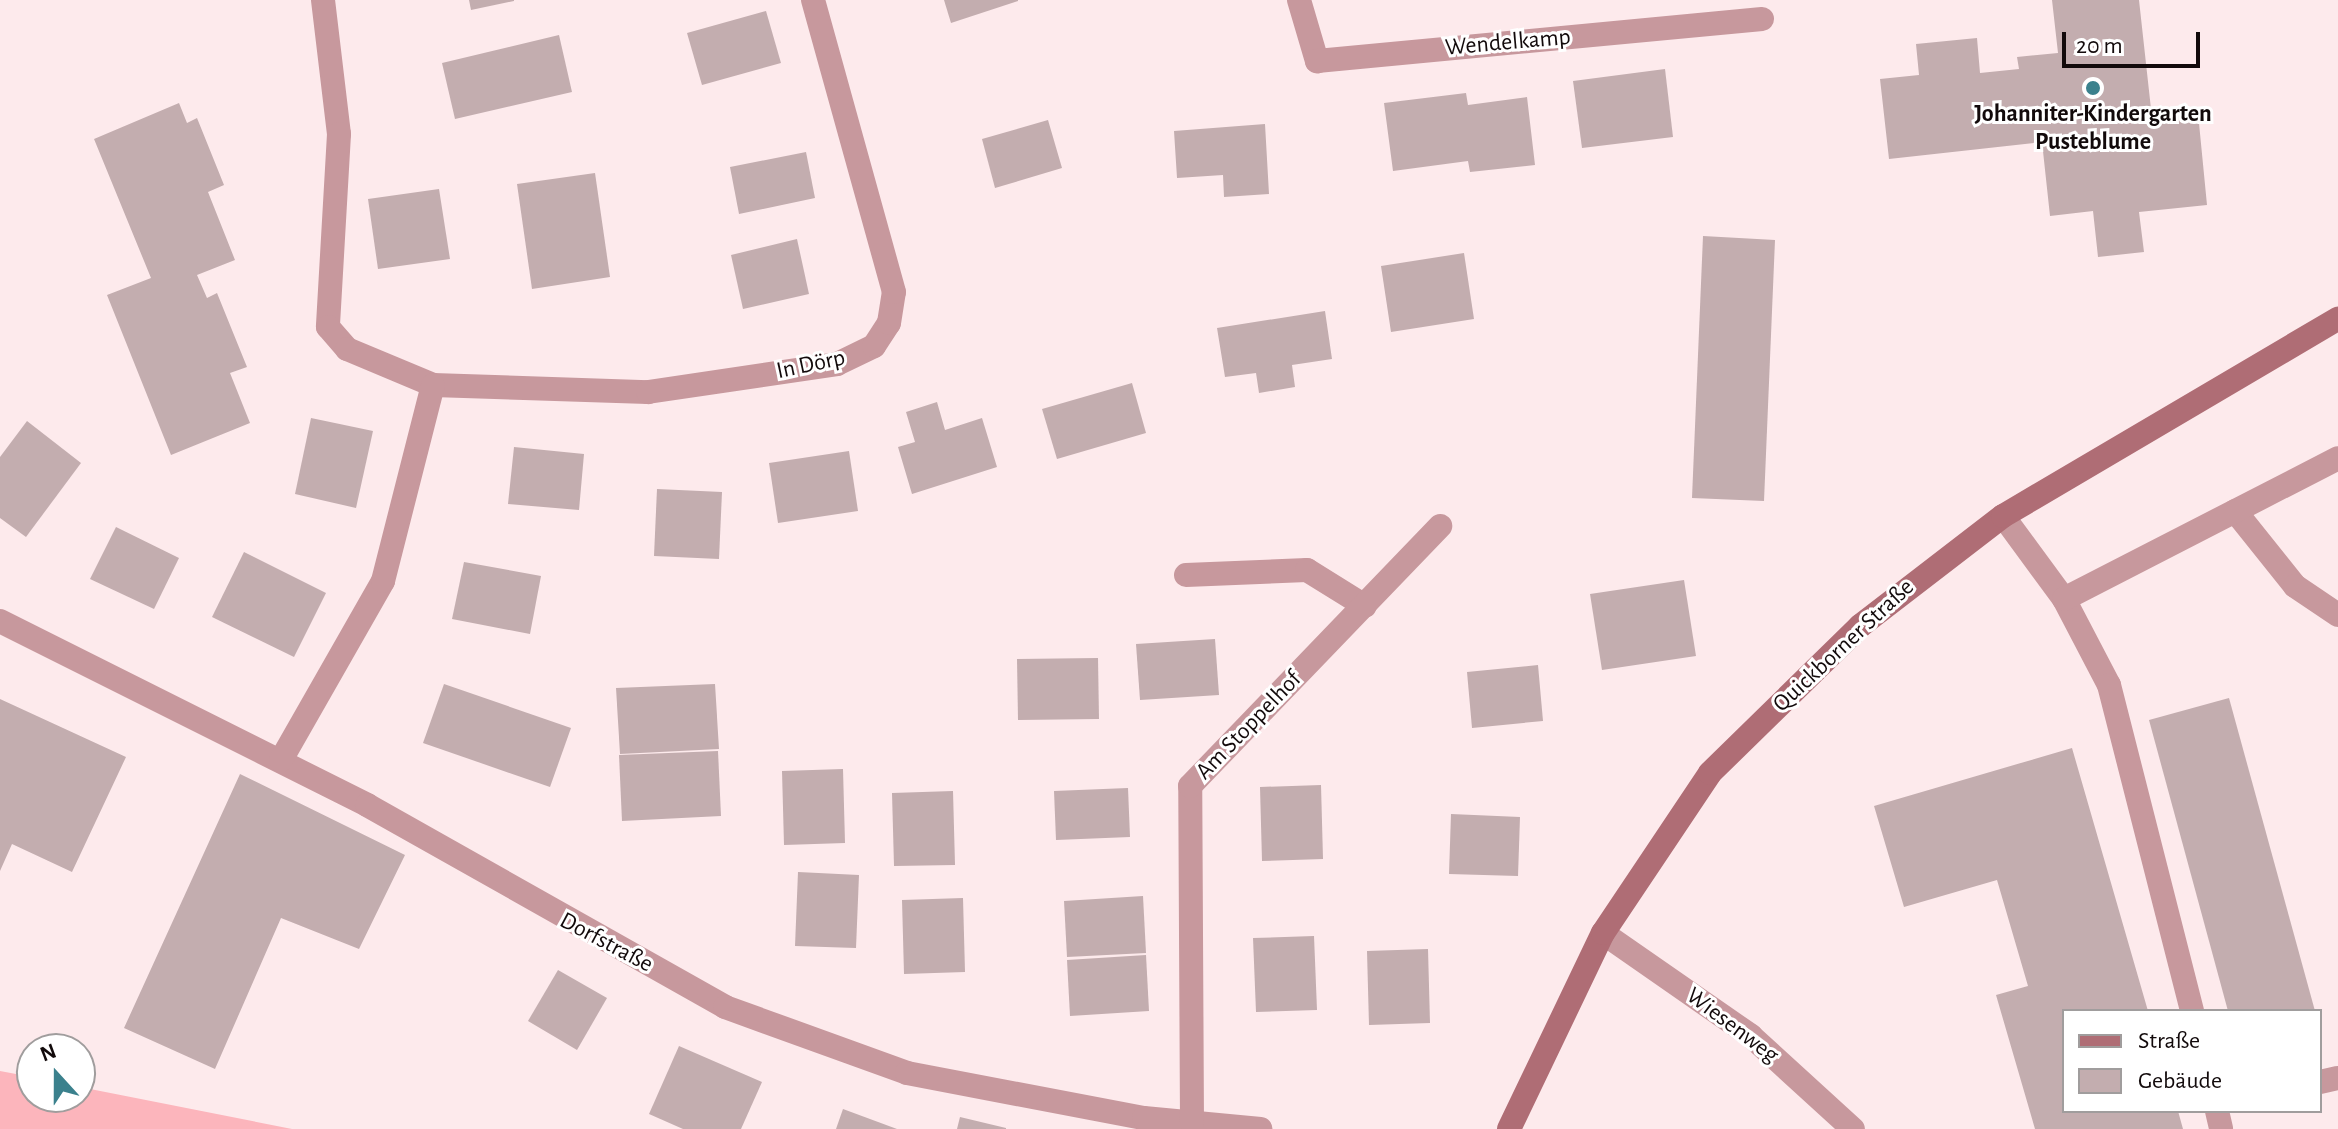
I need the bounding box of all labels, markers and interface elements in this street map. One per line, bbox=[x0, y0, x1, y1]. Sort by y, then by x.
scale bar bbox=[2066, 16, 2204, 66]
street label: Wendelkamp bbox=[1444, 23, 1572, 63]
text: 20 m bbox=[2076, 34, 2123, 58]
marker: Johanniter-Kindergarten Pusteblume bbox=[2084, 79, 2102, 97]
place label: Johanniter-Kindergarten Pusteblume bbox=[1974, 101, 2212, 157]
street label: In Dörp bbox=[774, 344, 848, 386]
street label: Quickborner Straße bbox=[1768, 573, 1920, 719]
street label: Am Stoppelhof bbox=[1190, 666, 1308, 786]
street label: Dorfstraße bbox=[554, 906, 658, 980]
street label: Wiesenweg bbox=[1680, 982, 1784, 1070]
legend bbox=[2062, 1009, 2322, 1113]
text: Straße bbox=[2138, 1029, 2200, 1053]
north arrow bbox=[16, 1033, 96, 1113]
text: N bbox=[37, 1039, 59, 1065]
text: Gebäude bbox=[2138, 1069, 2222, 1093]

